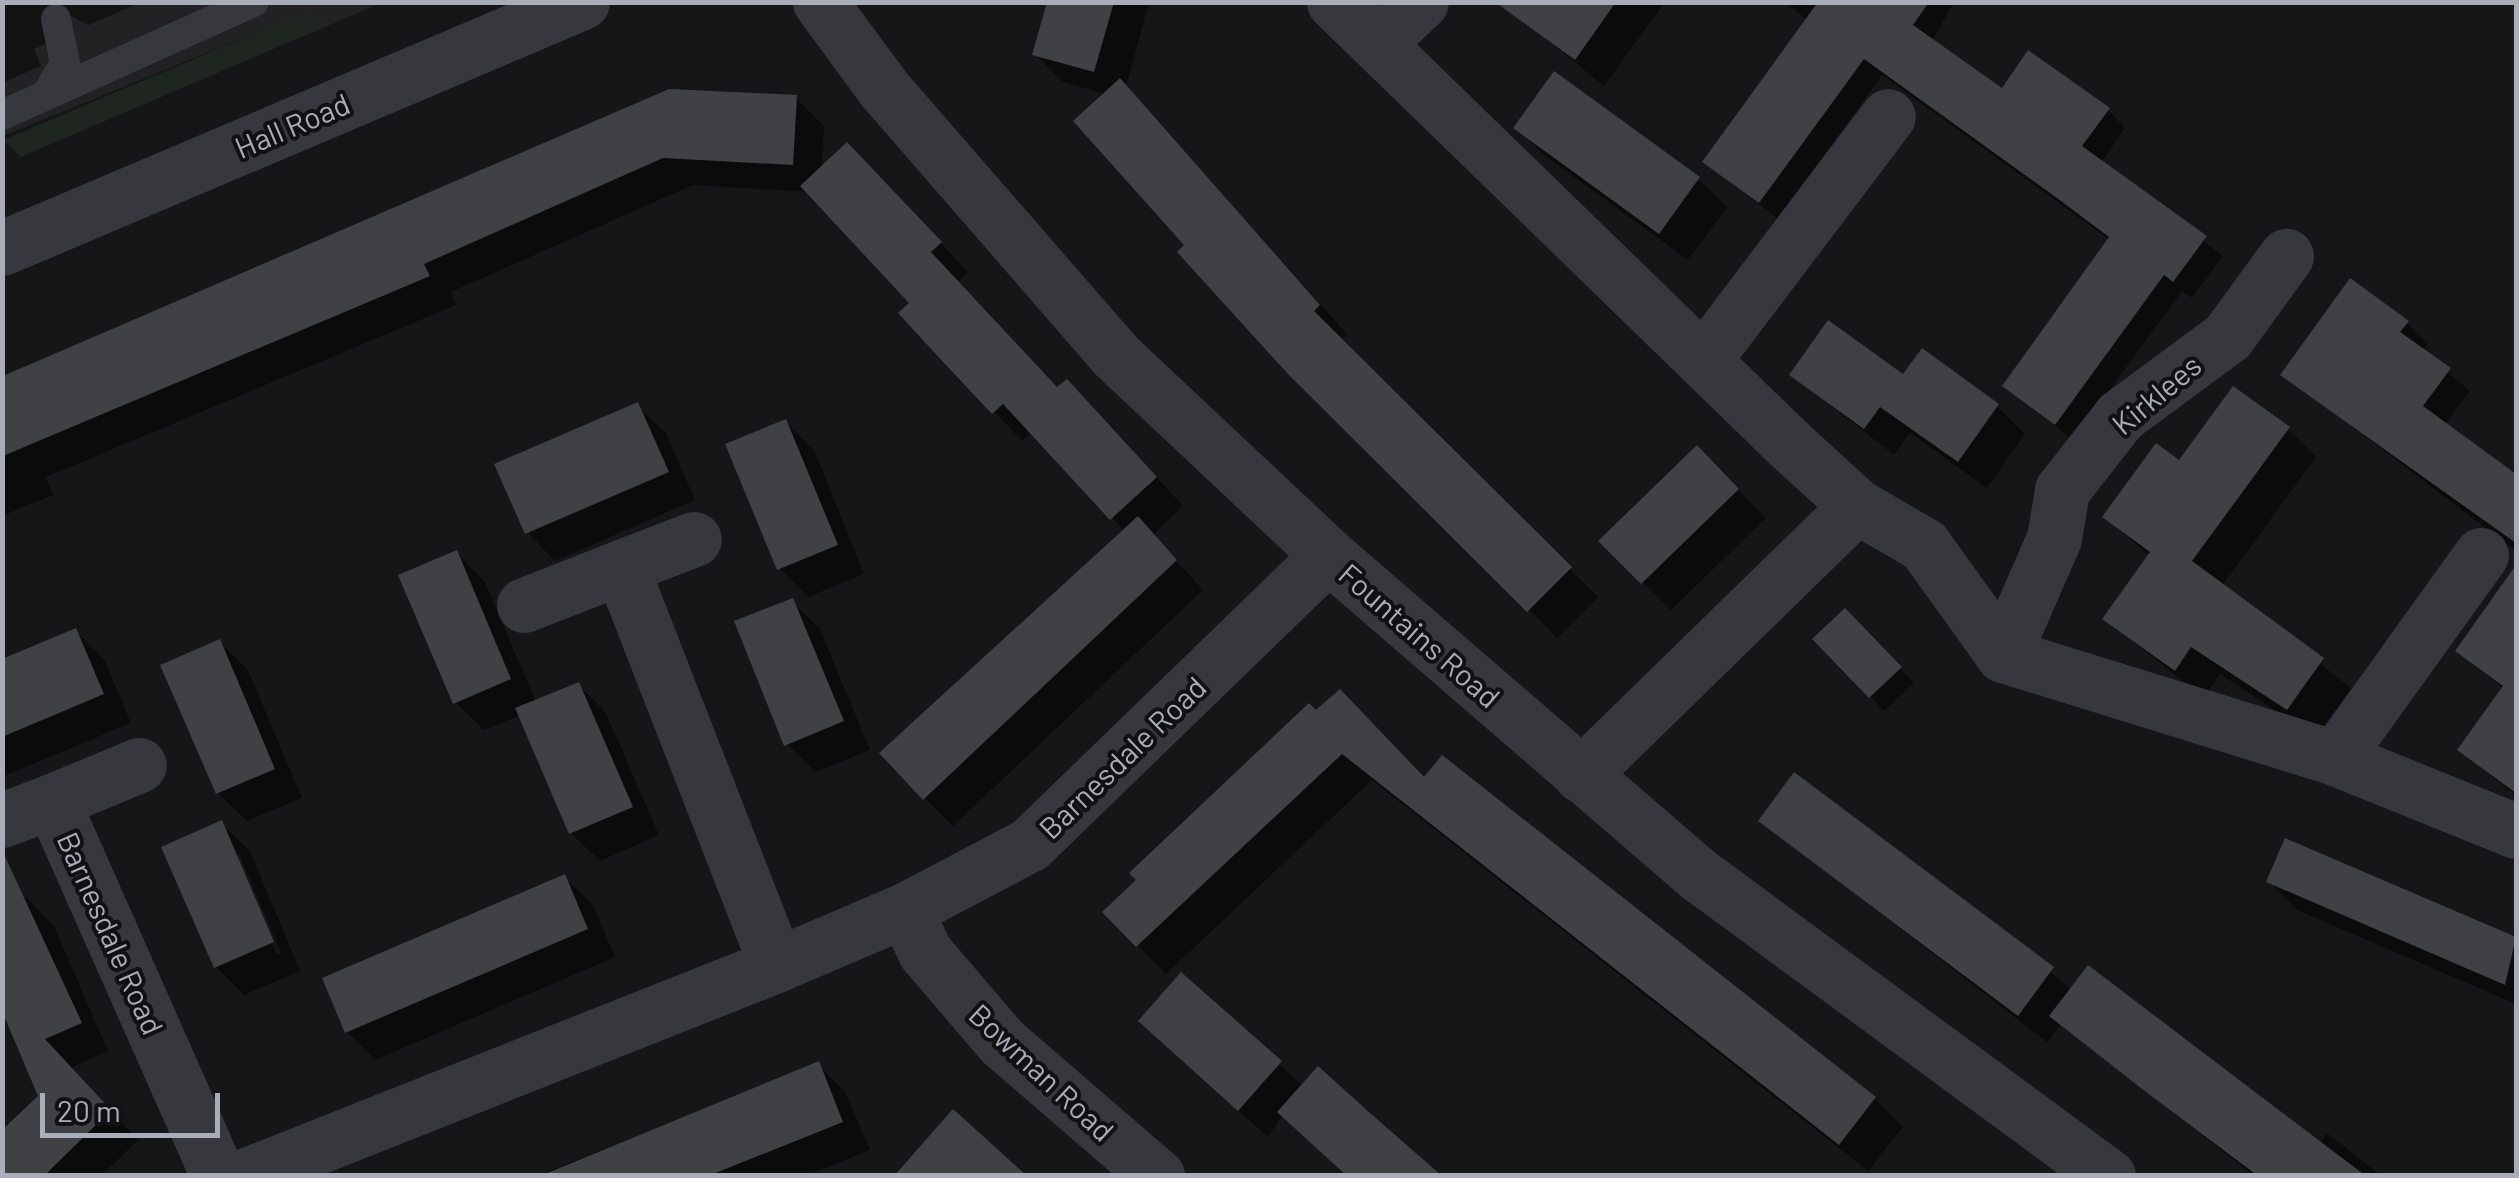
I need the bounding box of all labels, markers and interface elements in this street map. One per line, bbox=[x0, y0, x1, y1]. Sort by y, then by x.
street label: Hall Road bbox=[229, 85, 355, 165]
street label: Kirklees bbox=[2104, 346, 2208, 442]
street label: Fountains Road bbox=[1332, 555, 1508, 715]
street label: Barnesdale Road bbox=[1031, 668, 1213, 846]
street label: Barnesdale Road bbox=[50, 826, 172, 1040]
street label: Bowman Road bbox=[962, 996, 1122, 1148]
scale bar bbox=[45, 1073, 225, 1135]
text: 20 m bbox=[57, 1092, 121, 1128]

